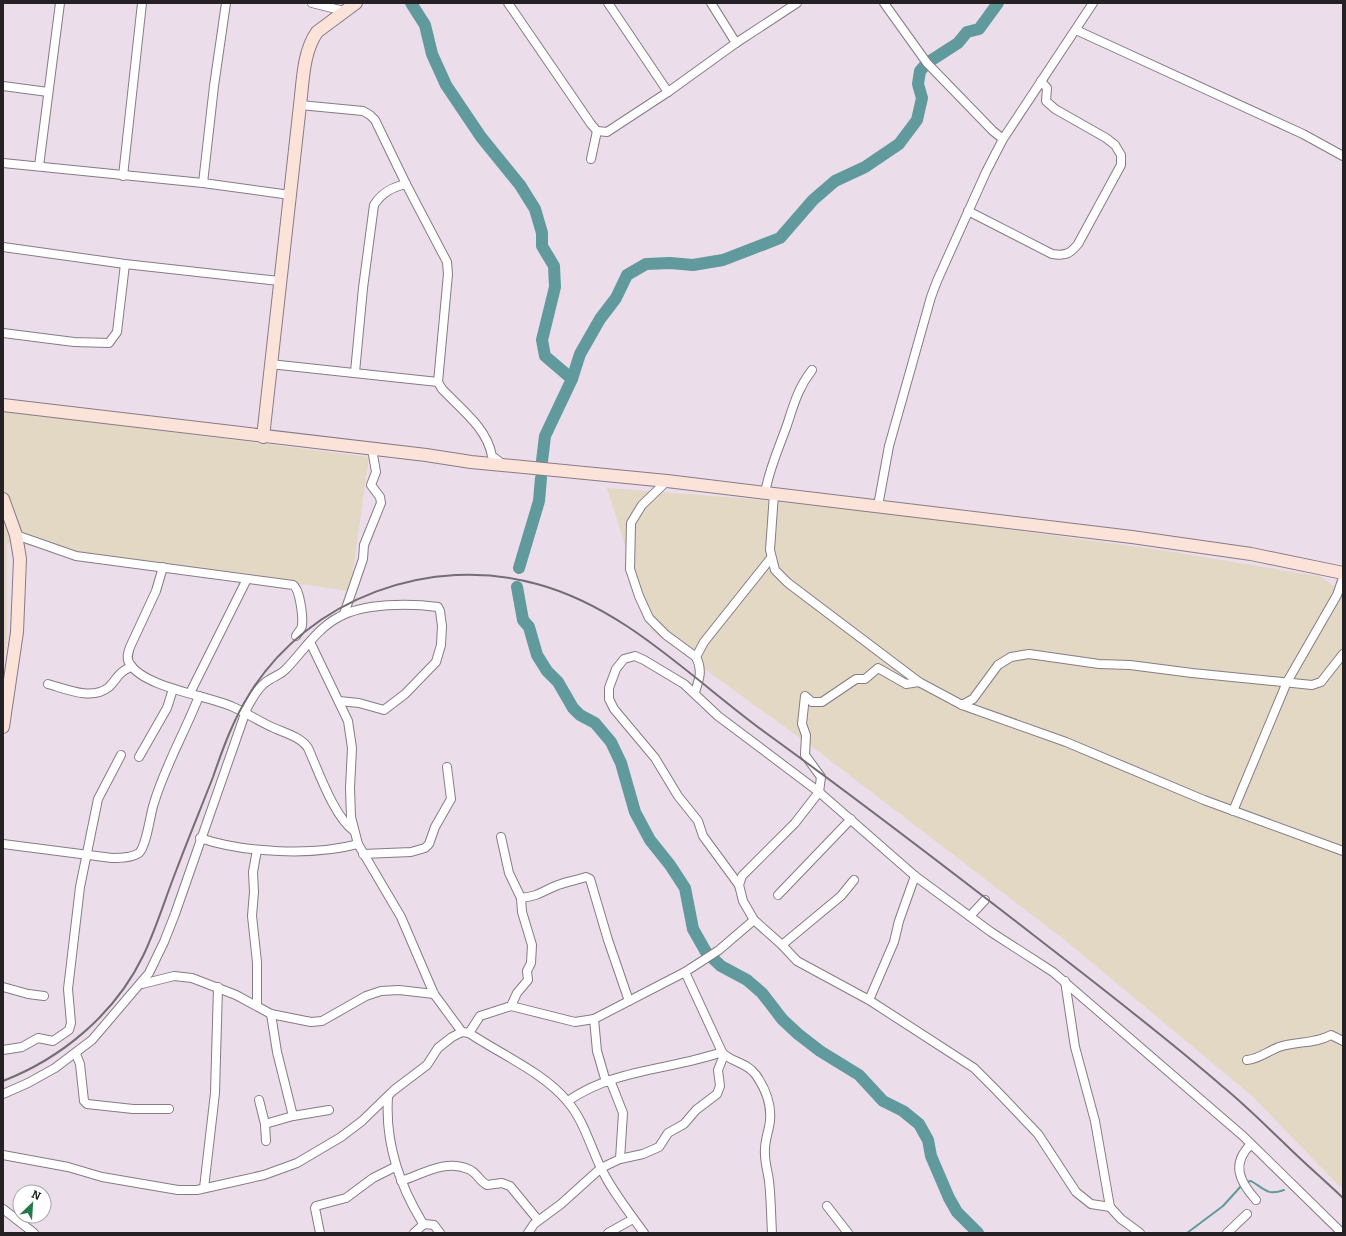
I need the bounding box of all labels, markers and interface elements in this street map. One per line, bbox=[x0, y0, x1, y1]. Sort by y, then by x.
north arrow bbox=[12, 1184, 52, 1224]
text: N bbox=[29, 1188, 43, 1203]

